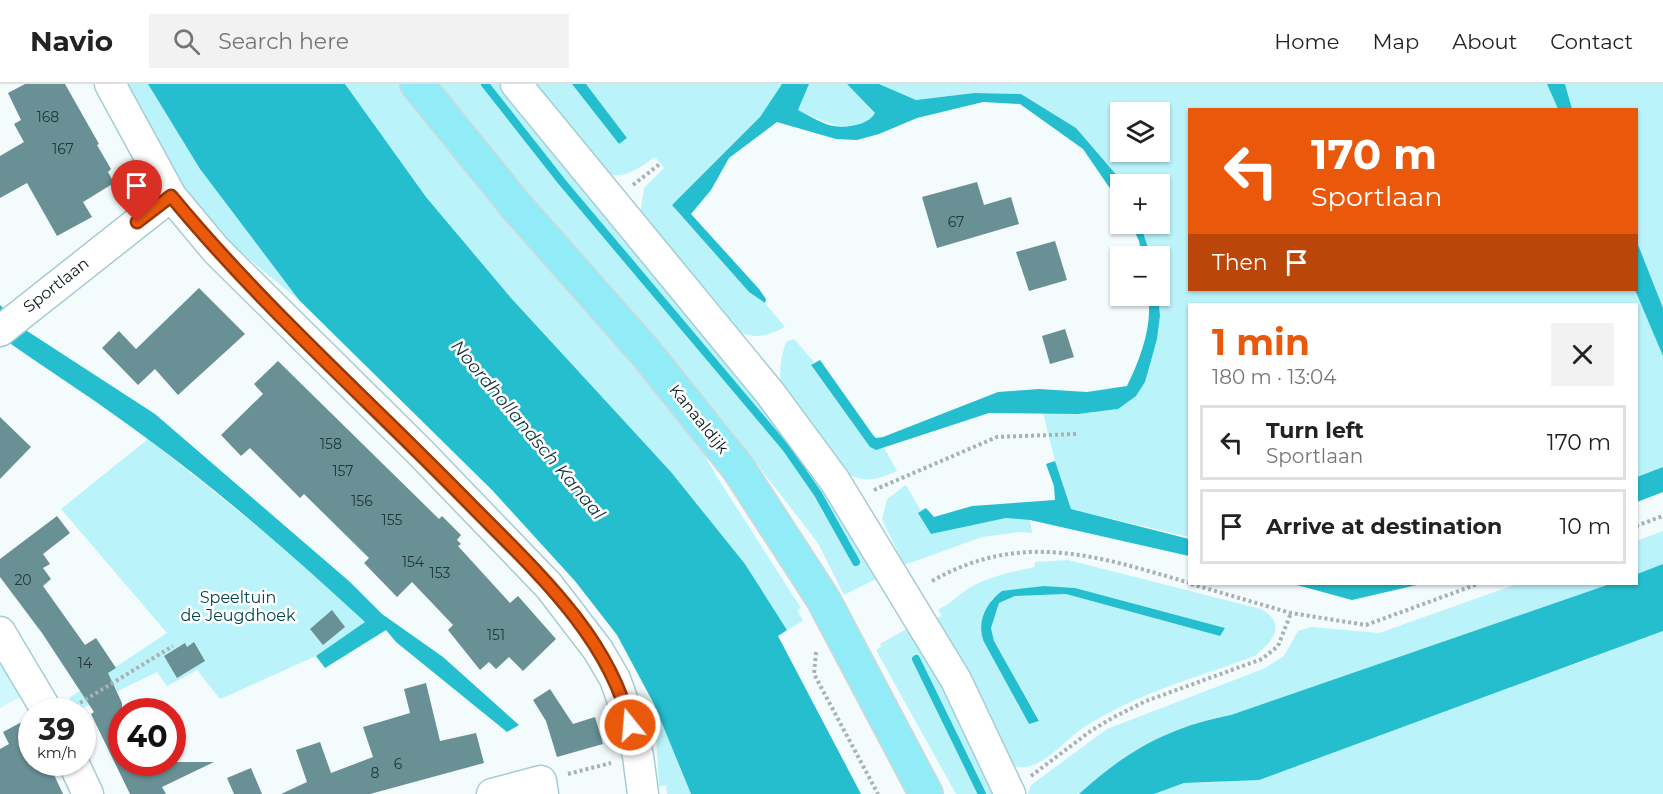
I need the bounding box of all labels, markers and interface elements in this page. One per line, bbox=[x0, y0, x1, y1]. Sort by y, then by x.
search box bbox=[149, 14, 569, 68]
text: Navio bbox=[30, 24, 113, 58]
icon: search bbox=[170, 25, 203, 58]
text: Search here bbox=[218, 28, 349, 55]
text: Home bbox=[1274, 29, 1339, 54]
text: Map bbox=[1372, 29, 1419, 54]
text: About bbox=[1452, 29, 1517, 54]
text: Contact bbox=[1550, 29, 1633, 54]
map controls bbox=[1110, 102, 1170, 306]
button: layers bbox=[1110, 102, 1170, 162]
house number: 168 bbox=[37, 108, 59, 126]
text: 170 m bbox=[1311, 128, 1437, 180]
icon: left bbox=[1212, 132, 1290, 210]
house number: 167 bbox=[52, 140, 74, 158]
pin bbox=[111, 160, 162, 222]
icon: arrive bbox=[120, 169, 153, 202]
button: + bbox=[1110, 174, 1170, 234]
text: Sportlaan bbox=[1311, 180, 1442, 213]
house number: 67 bbox=[948, 213, 964, 231]
button: − bbox=[1110, 246, 1170, 306]
icon: arrive bbox=[1280, 246, 1313, 279]
text: Then bbox=[1212, 249, 1268, 276]
street label: Sportlaan bbox=[19, 254, 93, 316]
text: 1 min bbox=[1212, 320, 1310, 364]
button: close bbox=[1551, 323, 1614, 386]
water label: Noordhollandsch Kanaal bbox=[446, 336, 610, 524]
text: 180 m · 13:04 bbox=[1212, 365, 1336, 389]
street label: Kanaaldijk bbox=[665, 380, 733, 458]
text: Turn left bbox=[1266, 417, 1364, 444]
icon: left bbox=[1215, 426, 1248, 459]
text: 170 m bbox=[1547, 429, 1611, 456]
house number: 158 bbox=[320, 435, 342, 453]
text: Sportlaan bbox=[1266, 444, 1363, 468]
house number: 157 bbox=[332, 462, 354, 480]
house number: 156 bbox=[351, 492, 373, 510]
icon: arrive bbox=[1215, 510, 1248, 543]
house number: 155 bbox=[382, 511, 402, 529]
text: Arrive at destination bbox=[1266, 513, 1502, 540]
text: 10 m bbox=[1559, 513, 1611, 540]
house number: 154 bbox=[402, 553, 425, 571]
house number: 153 bbox=[430, 564, 451, 582]
house number: 20 bbox=[14, 571, 32, 589]
park label: Speeltuin de Jeugdhoek bbox=[180, 588, 296, 625]
house number: 151 bbox=[487, 626, 505, 644]
house number: 14 bbox=[78, 654, 93, 672]
position arrow bbox=[598, 693, 662, 757]
speed limit sign: 40 bbox=[108, 698, 186, 776]
text: 39 bbox=[39, 711, 75, 748]
text: km/h bbox=[37, 743, 77, 762]
house number: 6 bbox=[394, 755, 403, 773]
house number: 8 bbox=[371, 764, 380, 782]

